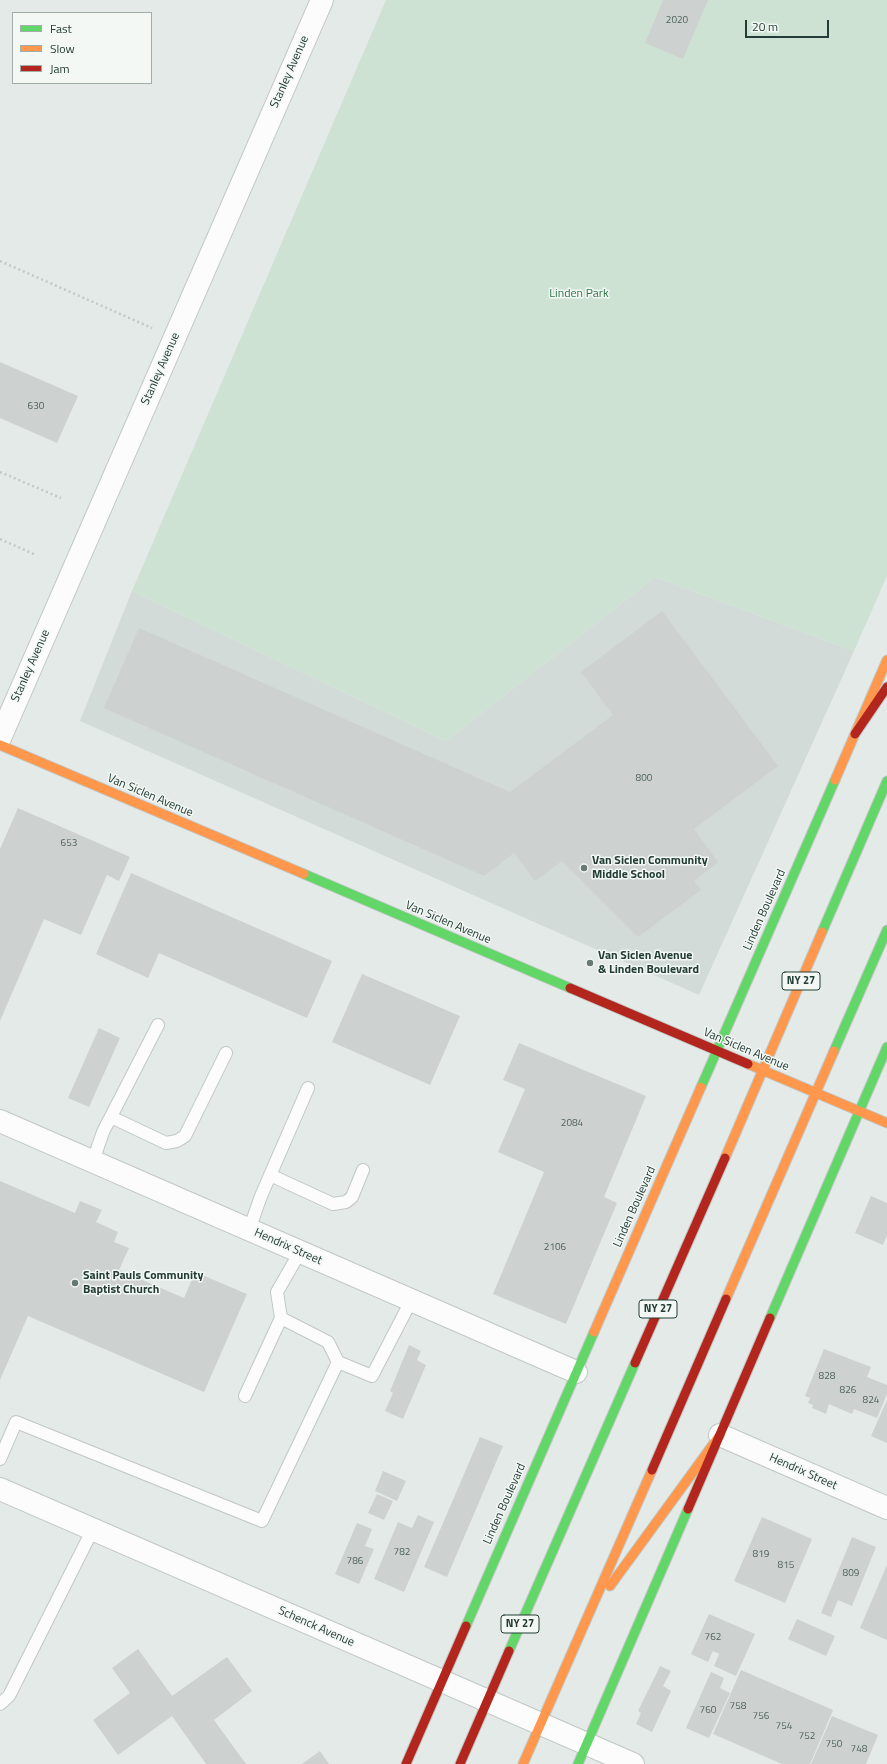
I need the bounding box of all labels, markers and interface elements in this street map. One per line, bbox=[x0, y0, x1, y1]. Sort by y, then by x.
legend bbox=[12, 12, 152, 84]
scale bar bbox=[747, 12, 831, 38]
house number: 2020 bbox=[666, 15, 688, 27]
text: 20 m bbox=[752, 17, 778, 36]
text: Fast bbox=[50, 19, 72, 38]
street label: Stanley Avenue bbox=[268, 34, 312, 110]
text: Slow bbox=[50, 39, 75, 58]
text: Jam bbox=[50, 59, 70, 78]
park label: Linden Park bbox=[549, 287, 609, 301]
street label: Stanley Avenue bbox=[139, 331, 183, 407]
house number: 630 bbox=[28, 401, 44, 413]
street label: Stanley Avenue bbox=[9, 628, 53, 704]
street label: Van Siclen Avenue bbox=[105, 771, 195, 821]
house number: 800 bbox=[636, 773, 652, 785]
house number: 653 bbox=[61, 838, 77, 850]
place label: Van Siclen Community Middle School bbox=[592, 854, 708, 882]
marker: Van Siclen Community Middle School bbox=[579, 863, 589, 873]
street label: Linden Boulevard bbox=[741, 867, 789, 953]
street label: Van Siclen Avenue bbox=[403, 898, 493, 948]
place label: Van Siclen Avenue & Linden Boulevard bbox=[598, 949, 699, 977]
marker: Van Siclen Avenue & Linden Boulevard bbox=[585, 958, 595, 968]
road number: NY 27 bbox=[782, 972, 820, 990]
street label: Van Siclen Avenue bbox=[701, 1025, 791, 1075]
house number: 2084 bbox=[561, 1118, 583, 1130]
street label: Linden Boulevard bbox=[611, 1164, 659, 1250]
street label: Hendrix Street bbox=[252, 1226, 324, 1268]
house number: 2106 bbox=[544, 1242, 566, 1254]
place label: Saint Pauls Community Baptist Church bbox=[83, 1269, 203, 1297]
marker: Saint Pauls Community Baptist Church bbox=[70, 1278, 80, 1288]
road number: NY 27 bbox=[639, 1300, 677, 1318]
house number: 828 bbox=[819, 1371, 835, 1383]
house number: 826 bbox=[840, 1385, 856, 1397]
house number: 824 bbox=[863, 1395, 879, 1407]
street label: Hendrix Street bbox=[767, 1451, 839, 1493]
street label: Linden Boulevard bbox=[481, 1461, 529, 1547]
house number: 782 bbox=[394, 1547, 410, 1559]
house number: 819 bbox=[753, 1549, 769, 1561]
house number: 786 bbox=[347, 1556, 363, 1568]
house number: 815 bbox=[778, 1560, 794, 1572]
house number: 809 bbox=[843, 1568, 859, 1580]
street label: Schenck Avenue bbox=[276, 1604, 356, 1650]
road number: NY 27 bbox=[501, 1615, 539, 1633]
house number: 762 bbox=[705, 1632, 721, 1644]
house number: 758 bbox=[730, 1701, 746, 1713]
house number: 760 bbox=[700, 1705, 716, 1717]
house number: 756 bbox=[753, 1711, 769, 1723]
house number: 754 bbox=[776, 1721, 792, 1733]
house number: 752 bbox=[799, 1731, 815, 1743]
house number: 750 bbox=[826, 1739, 842, 1751]
house number: 748 bbox=[851, 1744, 867, 1756]

